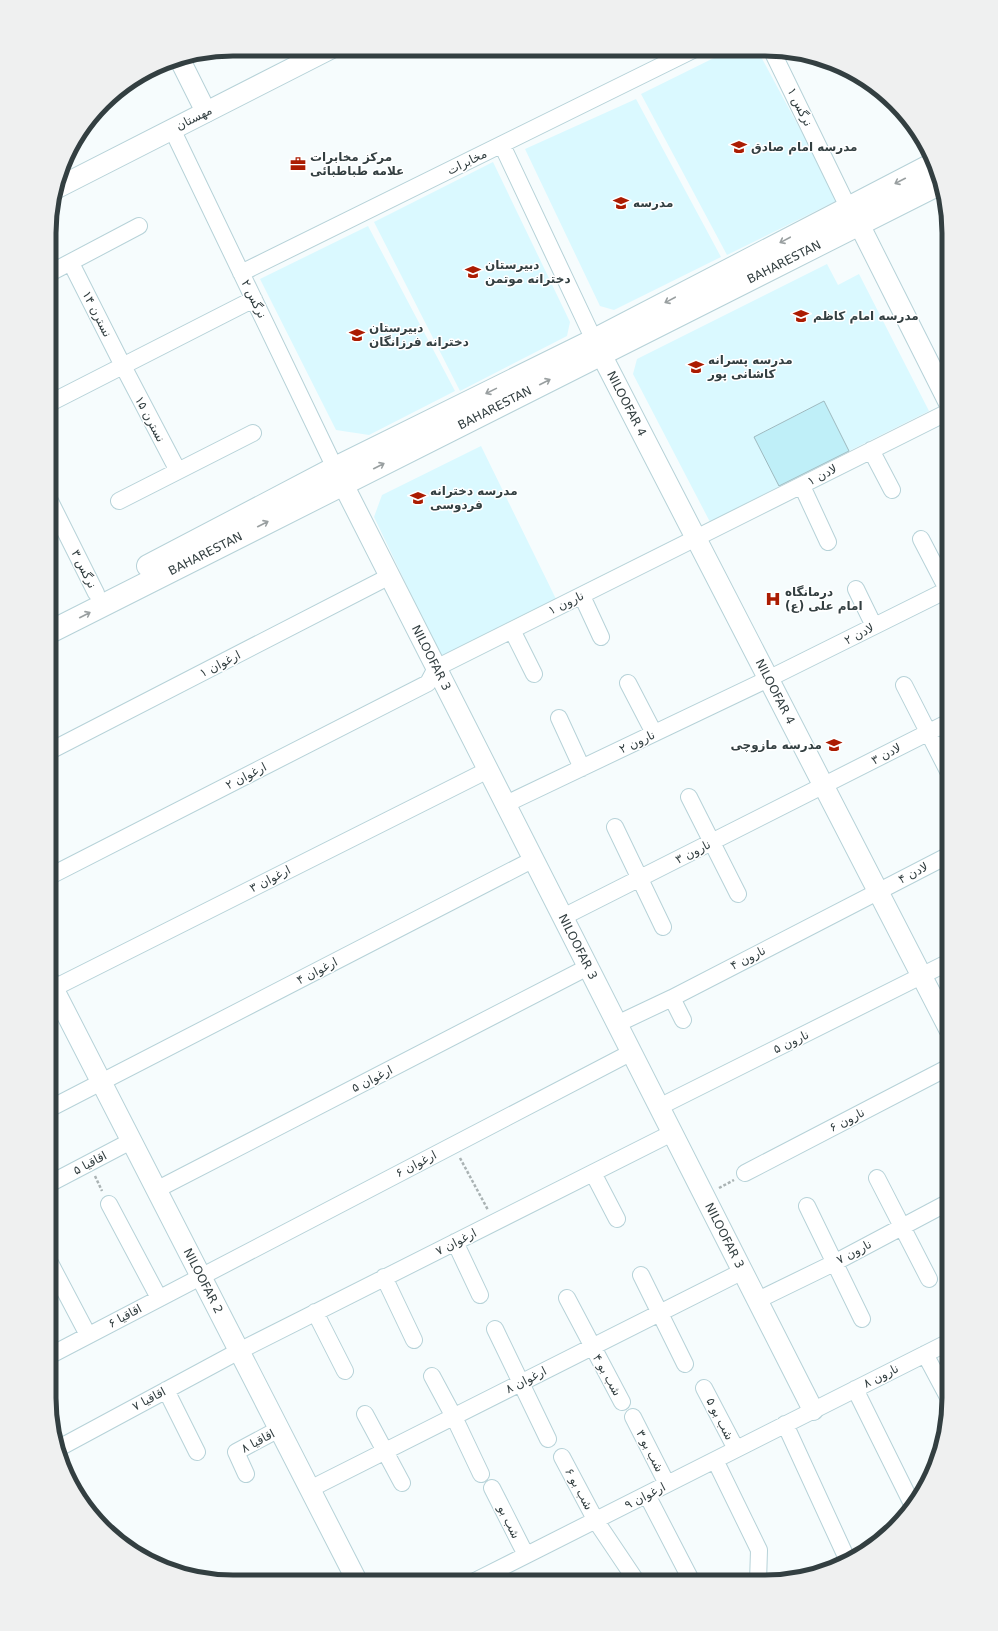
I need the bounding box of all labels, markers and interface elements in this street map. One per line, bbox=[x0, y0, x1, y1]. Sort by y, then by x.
street label: نرگس ۱ bbox=[784, 85, 815, 129]
street label: مهستان bbox=[174, 103, 214, 133]
school or university icon: مدرسه امام صادق bbox=[730, 138, 748, 156]
place label: مدرسه امام صادق bbox=[751, 140, 858, 155]
street label: مخابرات bbox=[445, 146, 490, 178]
place label: مرکز مخابرات علامه طباطبائی bbox=[310, 150, 404, 178]
office icon: مرکز مخابرات علامه طباطبائی bbox=[289, 155, 307, 173]
one-way arrow bbox=[895, 178, 907, 185]
school or university icon: مدرسه bbox=[612, 194, 630, 212]
place label: مدرسه bbox=[633, 196, 673, 210]
one-way arrow bbox=[779, 237, 791, 245]
street label: BAHARESTAN bbox=[745, 238, 823, 287]
place label: دبیرستان دخترانه موتمن bbox=[485, 258, 571, 287]
school or university icon: دبیرستان دخترانه موتمن bbox=[464, 263, 482, 281]
street label: نرگس ۲ bbox=[238, 277, 269, 321]
street label: نسترن ۱۴ bbox=[79, 289, 115, 340]
one-way arrow bbox=[664, 297, 676, 305]
school or university icon: مدرسه امام کاظم bbox=[792, 307, 810, 325]
place label: مدرسه امام کاظم bbox=[813, 309, 919, 324]
place label: دبیرستان دخترانه فرزانگان bbox=[369, 321, 469, 349]
school or university icon: دبیرستان دخترانه فرزانگان bbox=[348, 326, 366, 344]
place label: مدرسه پسرانه کاشانی پور bbox=[707, 353, 793, 382]
school or university icon: مدرسه پسرانه کاشانی پور bbox=[687, 358, 705, 376]
street label: NILOOFAR 4 bbox=[604, 369, 649, 439]
one-way arrow bbox=[539, 378, 551, 385]
street label: BAHARESTAN bbox=[455, 383, 534, 432]
one-way arrow bbox=[485, 388, 497, 395]
street label: نسترن ۱۵ bbox=[131, 394, 168, 445]
one-way arrow bbox=[373, 461, 385, 469]
street label: لادن ۱ bbox=[805, 462, 839, 488]
place label: مدرسه دخترانه فردوسی bbox=[430, 484, 518, 513]
school or university icon: مدرسه دخترانه فردوسی bbox=[409, 489, 427, 507]
one-way arrow bbox=[257, 520, 269, 527]
street label: BAHARESTAN bbox=[166, 529, 245, 578]
street label: نرگس ۳ bbox=[68, 547, 99, 591]
place label: درمانگاه امام علی (ع) bbox=[785, 585, 863, 614]
street label: نارون ۱ bbox=[546, 588, 586, 618]
hospital icon: درمانگاه امام علی (ع) bbox=[764, 590, 782, 608]
one-way arrow bbox=[79, 611, 91, 618]
street label: لادن ۲ bbox=[842, 621, 876, 647]
street label: NILOOFAR 3 bbox=[409, 623, 454, 693]
street label: ارغوان ۱ bbox=[197, 648, 243, 681]
street label: NILOOFAR 4 bbox=[753, 657, 798, 727]
street label: نارون ۲ bbox=[617, 728, 657, 757]
school or university icon: مدرسه مازوچی bbox=[825, 736, 843, 754]
place label: مدرسه مازوچی bbox=[730, 738, 822, 753]
street label: لادن ۳ bbox=[869, 741, 903, 767]
street label: ارغوان ۲ bbox=[223, 760, 269, 793]
street label: نارون ۳ bbox=[673, 837, 713, 868]
street label: لادن ۴ bbox=[896, 860, 930, 886]
street label: ارغوان ۳ bbox=[247, 863, 293, 896]
street label: NILOOFAR 3 bbox=[555, 912, 600, 982]
street label: نارون ۴ bbox=[728, 943, 768, 974]
street label: ارغوان ۴ bbox=[294, 955, 340, 988]
street label: نارون ۵ bbox=[771, 1027, 811, 1057]
street label: ارغوان ۵ bbox=[349, 1063, 395, 1096]
street label: نارون ۶ bbox=[827, 1105, 867, 1136]
street label: اقاقیا ۵ bbox=[71, 1148, 109, 1178]
street label: ارغوان ۶ bbox=[393, 1148, 439, 1181]
street label: NILOOFAR 3 bbox=[702, 1201, 747, 1271]
street label: ارغوان ۷ bbox=[433, 1226, 479, 1259]
street label: نارون ۷ bbox=[834, 1237, 874, 1268]
street label: NILOOFAR 2 bbox=[181, 1246, 226, 1316]
street label: اقاقیا ۶ bbox=[106, 1301, 144, 1331]
street label: شب بو ۴ bbox=[589, 1352, 624, 1399]
street label: نارون ۸ bbox=[861, 1361, 901, 1392]
street label: ارغوان ۸ bbox=[503, 1364, 549, 1397]
street label: اقاقیا ۷ bbox=[130, 1384, 168, 1414]
street label: شب بو ۵ bbox=[703, 1396, 737, 1443]
street label: اقاقیا ۸ bbox=[239, 1426, 277, 1456]
street label: شب بو ۳ bbox=[633, 1428, 667, 1475]
street label: شب بو ۶ bbox=[561, 1466, 596, 1513]
street label: ارغوان ۹ bbox=[622, 1480, 668, 1513]
street label: شب بو bbox=[494, 1502, 523, 1541]

